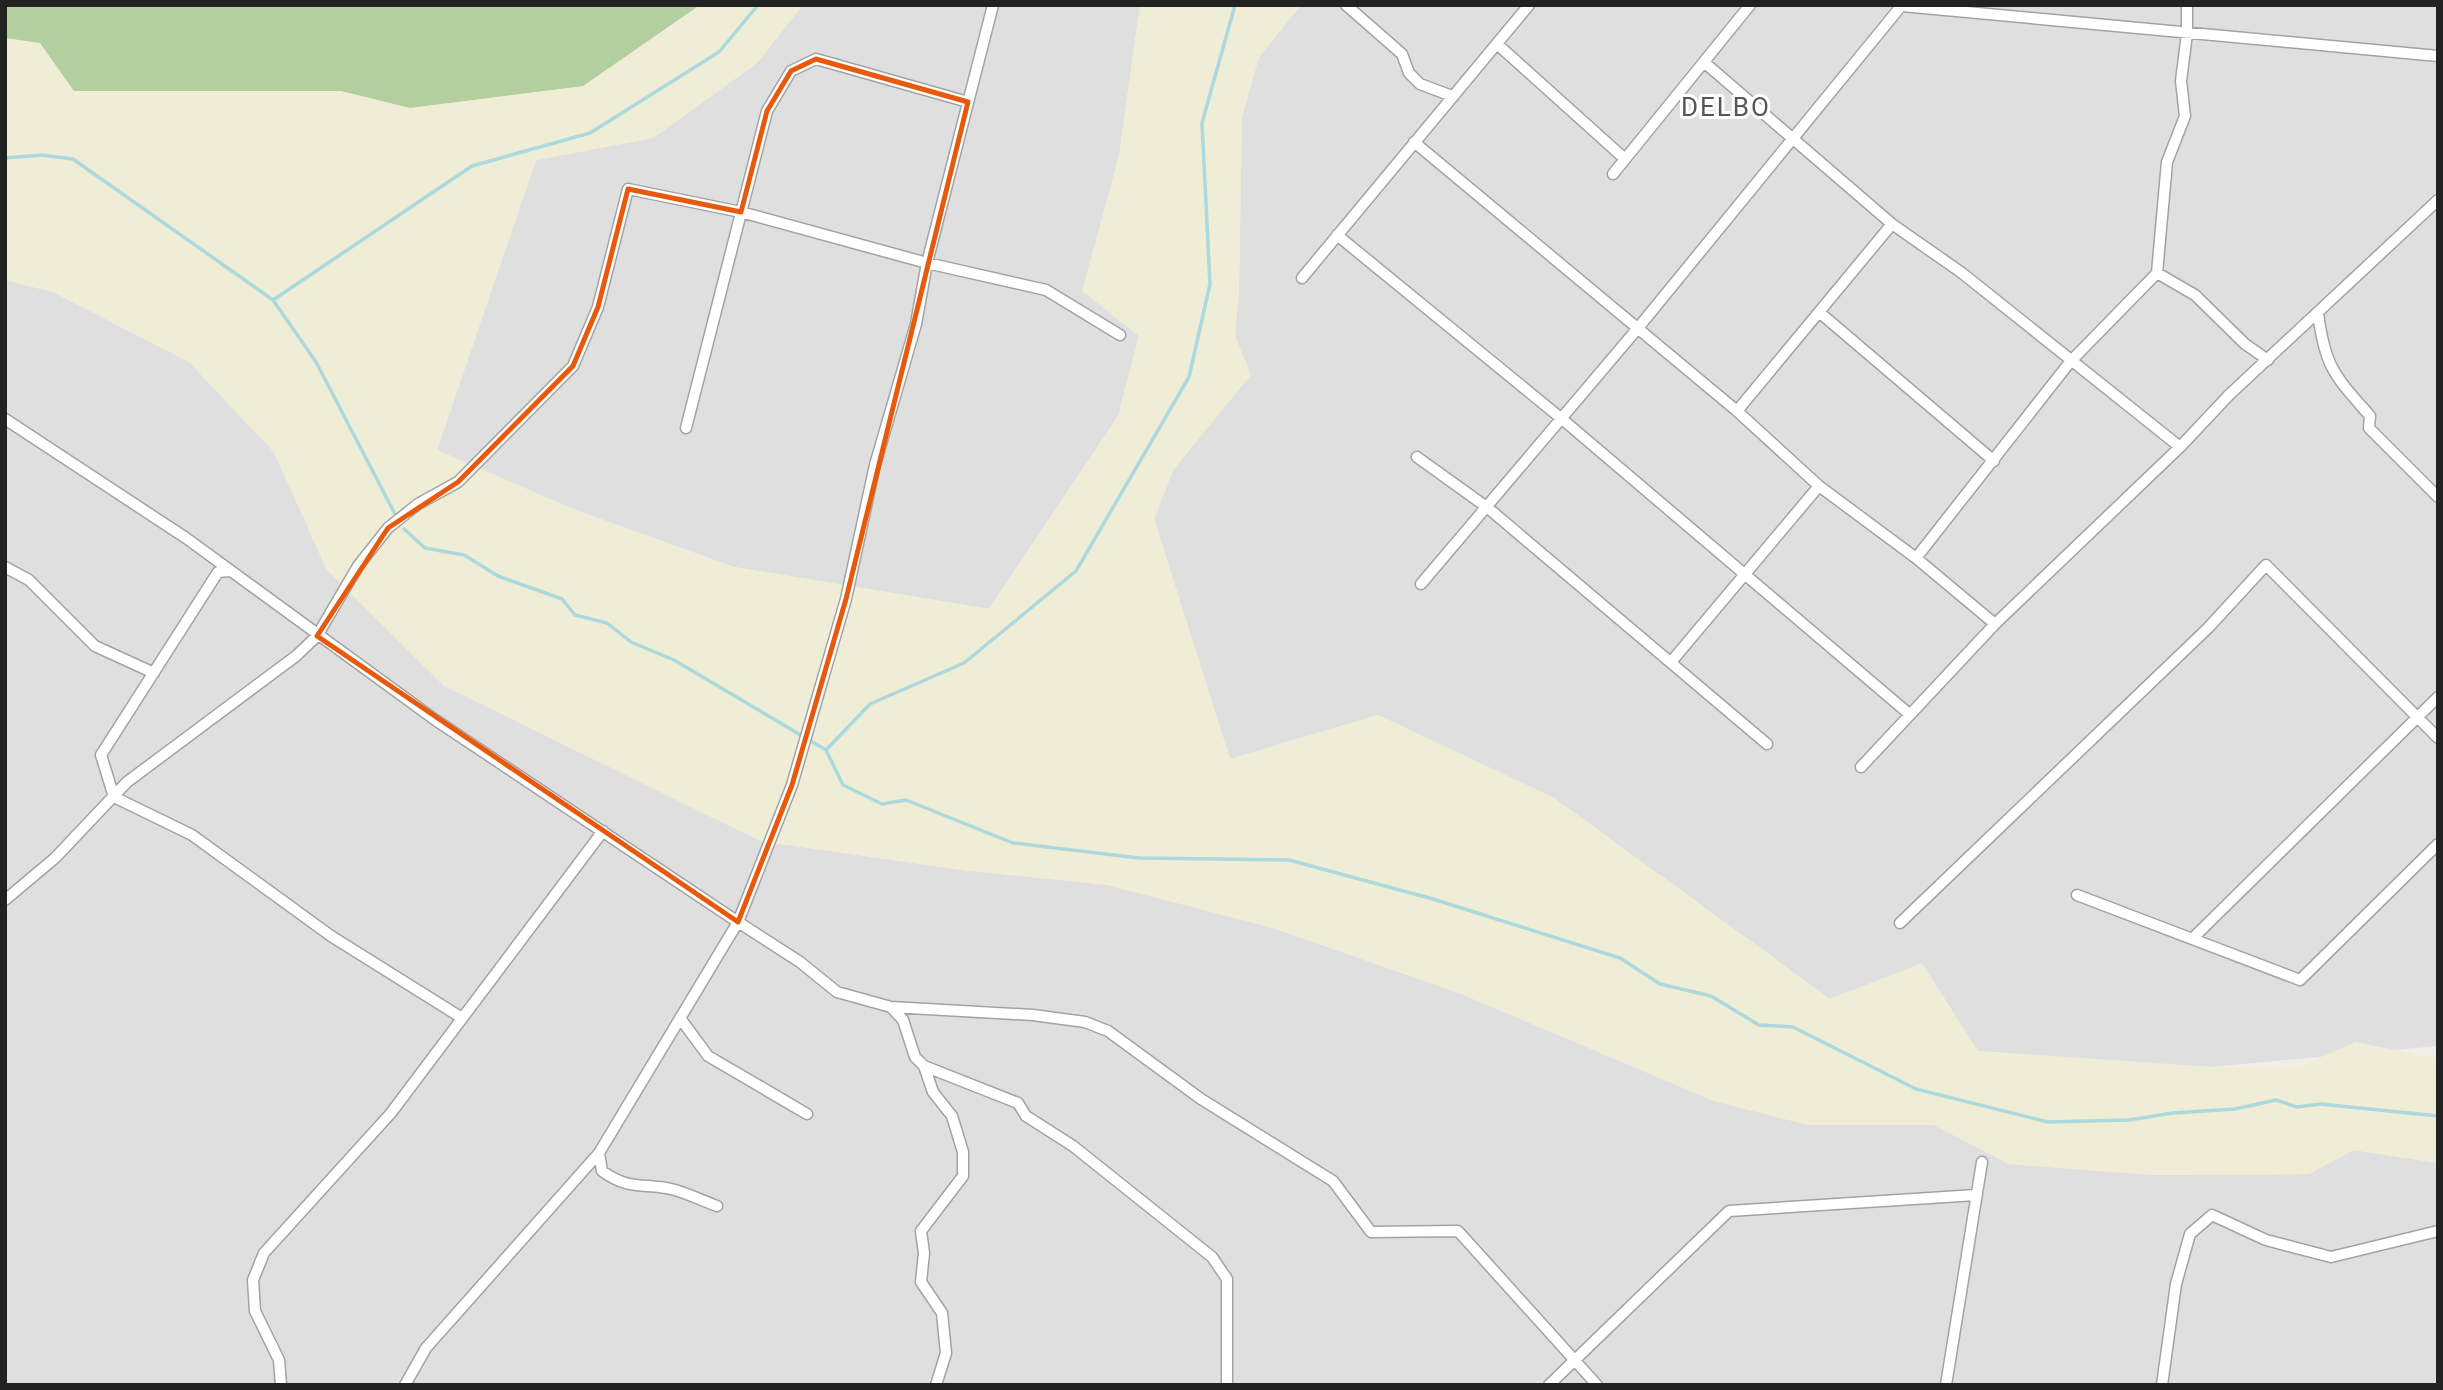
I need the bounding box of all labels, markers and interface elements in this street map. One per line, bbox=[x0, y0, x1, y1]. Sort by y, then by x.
district label: DELBO bbox=[1681, 92, 1771, 122]

